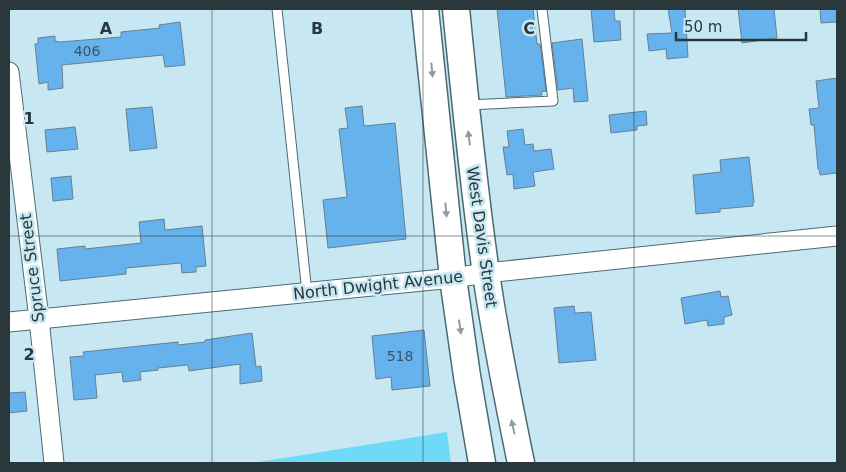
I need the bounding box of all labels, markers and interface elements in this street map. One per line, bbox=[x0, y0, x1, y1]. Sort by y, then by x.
scale bar bbox=[676, 10, 806, 42]
text: 50 m bbox=[684, 18, 722, 36]
text: A bbox=[100, 19, 113, 38]
text: B bbox=[311, 19, 323, 38]
text: C bbox=[523, 19, 535, 38]
house number: 406 bbox=[74, 43, 100, 59]
one-way arrow bbox=[428, 62, 436, 78]
text: 1 bbox=[23, 109, 35, 128]
one-way arrow bbox=[465, 130, 473, 146]
street label: West Davis Street bbox=[463, 165, 501, 309]
one-way arrow bbox=[442, 202, 450, 218]
street label: Spruce Street bbox=[16, 213, 48, 323]
street label: North Dwight Avenue bbox=[292, 267, 464, 303]
one-way arrow bbox=[456, 319, 464, 335]
text: 2 bbox=[23, 345, 35, 364]
house number: 518 bbox=[387, 348, 413, 364]
one-way arrow bbox=[509, 419, 517, 434]

